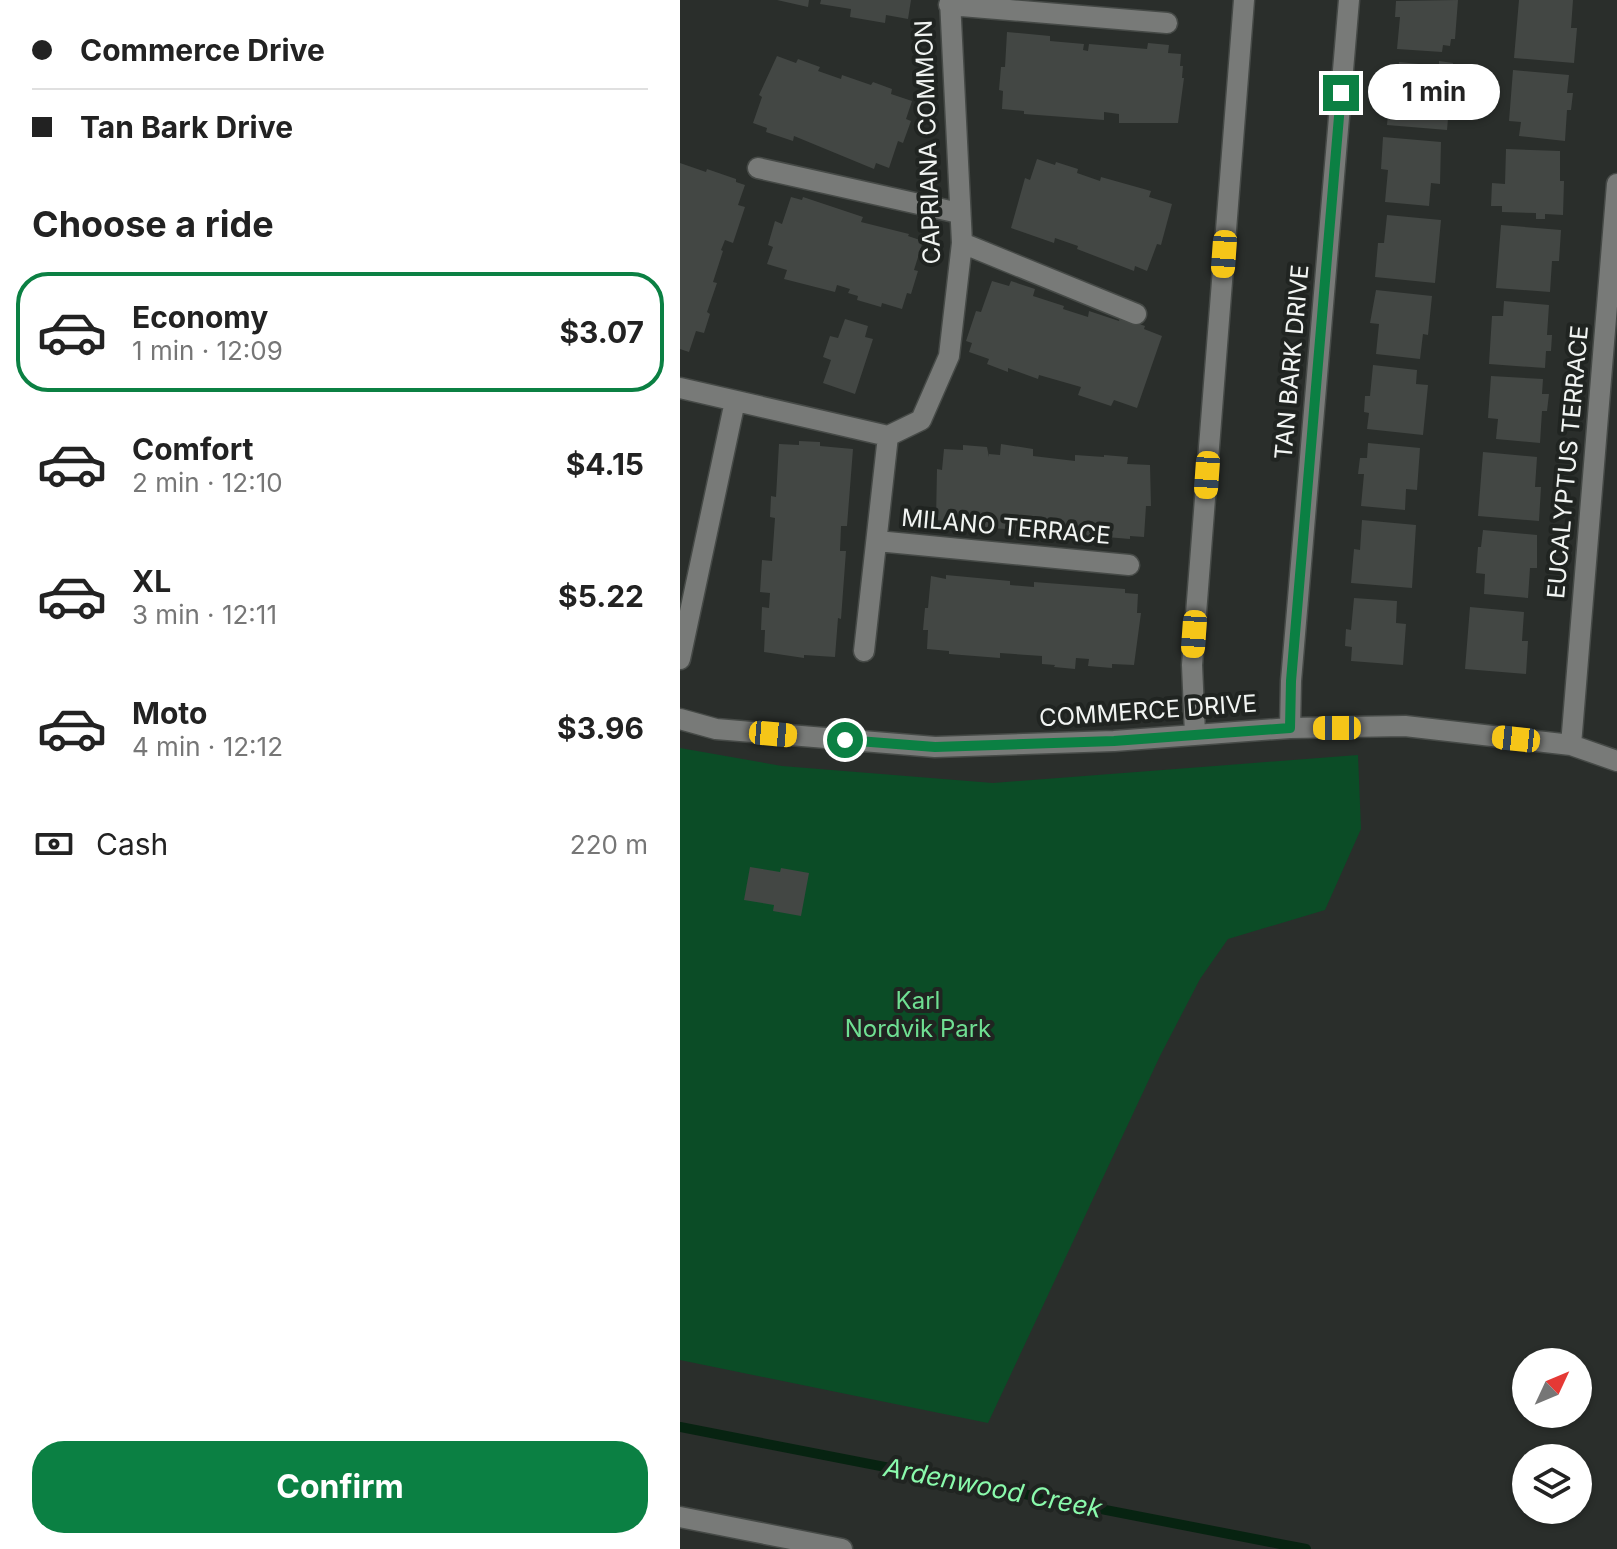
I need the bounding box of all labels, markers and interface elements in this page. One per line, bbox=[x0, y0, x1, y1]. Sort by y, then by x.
street label: CAPRIANA COMMON bbox=[909, 19, 946, 265]
text: Commerce Drive bbox=[80, 32, 325, 68]
callout: 1 min bbox=[1369, 65, 1501, 121]
route end bbox=[1323, 75, 1359, 111]
text: 1 min bbox=[1402, 76, 1466, 107]
text: Tan Bark Drive bbox=[80, 109, 293, 145]
text: Choose a ride bbox=[32, 202, 274, 246]
car bbox=[1210, 229, 1238, 279]
street label: TAN BARK DRIVE bbox=[1269, 263, 1314, 461]
icon: car bbox=[36, 296, 108, 368]
text: Economy bbox=[132, 299, 268, 335]
text: $3.07 bbox=[559, 314, 644, 350]
street label: EUCALYPTUS TERRACE bbox=[1541, 324, 1594, 600]
text: 1 min · 12:09 bbox=[132, 335, 283, 366]
icon: car bbox=[36, 428, 108, 500]
text: Comfort bbox=[132, 431, 253, 467]
text: $4.15 bbox=[566, 446, 644, 482]
car bbox=[1193, 450, 1221, 500]
text: 2 min · 12:10 bbox=[132, 467, 283, 498]
street label: MILANO TERRACE bbox=[900, 503, 1112, 550]
icon: car bbox=[36, 560, 108, 632]
text: XL bbox=[132, 563, 171, 599]
text: $5.22 bbox=[558, 578, 644, 614]
text: 3 min · 12:11 bbox=[132, 599, 277, 630]
car bbox=[1180, 609, 1208, 659]
street label: COMMERCE DRIVE bbox=[1038, 688, 1258, 733]
icon: car bbox=[36, 692, 108, 764]
text: Moto bbox=[132, 695, 207, 731]
text: $3.96 bbox=[557, 710, 644, 746]
car bbox=[1313, 716, 1361, 740]
car bbox=[748, 720, 798, 748]
route start bbox=[827, 722, 863, 758]
car bbox=[1491, 725, 1541, 753]
text: 4 min · 12:12 bbox=[132, 731, 283, 762]
icon: cash bbox=[32, 822, 76, 866]
text: Cash bbox=[96, 826, 168, 862]
text: 220 m bbox=[570, 829, 648, 860]
park label: Karl Nordvik Park bbox=[845, 986, 991, 1043]
north arrow bbox=[1512, 1348, 1592, 1428]
map controls bbox=[1512, 1348, 1592, 1524]
button: Confirm bbox=[32, 1441, 648, 1533]
button: layers bbox=[1512, 1444, 1592, 1524]
water label: Ardenwood Creek bbox=[880, 1451, 1105, 1524]

